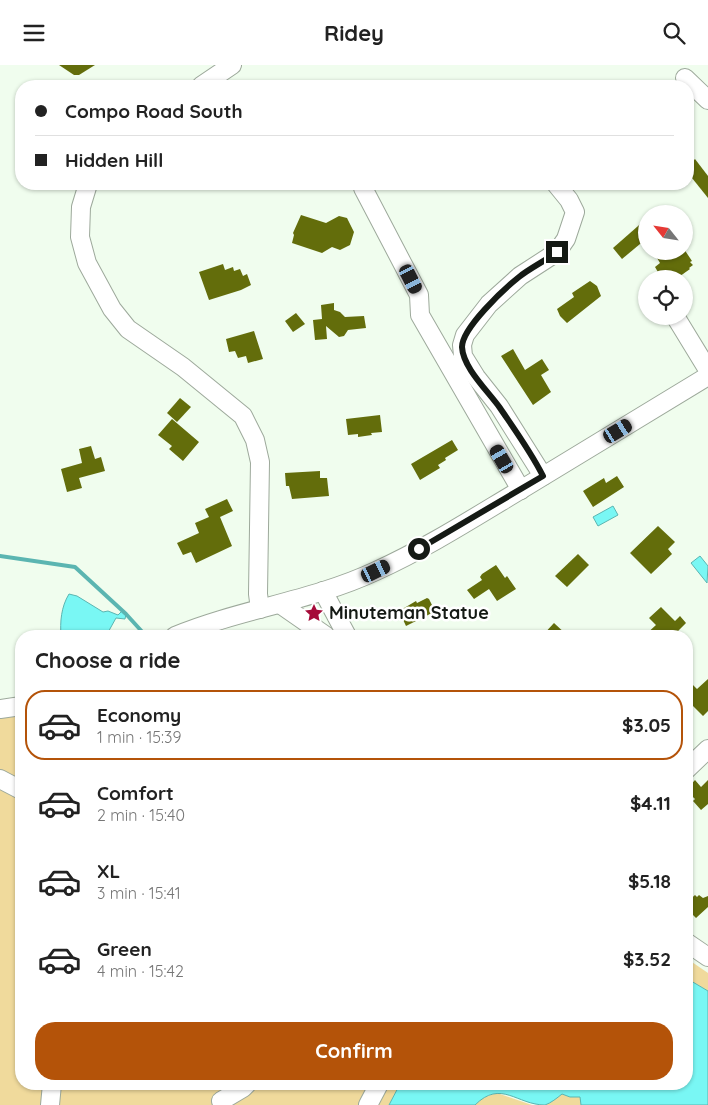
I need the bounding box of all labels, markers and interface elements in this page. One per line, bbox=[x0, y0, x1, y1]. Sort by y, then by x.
icon: menu bbox=[20, 19, 48, 47]
text: Ridey bbox=[324, 19, 384, 47]
icon: search bbox=[660, 19, 688, 47]
text: Compo Road South bbox=[65, 99, 243, 123]
text: Hidden Hill bbox=[65, 148, 163, 172]
north arrow bbox=[638, 205, 692, 260]
map controls bbox=[638, 205, 693, 325]
route end bbox=[546, 241, 568, 263]
car bbox=[397, 262, 424, 296]
button: locate bbox=[638, 270, 693, 325]
car bbox=[601, 417, 634, 445]
car bbox=[488, 442, 515, 476]
route start bbox=[408, 538, 430, 560]
car bbox=[359, 558, 392, 584]
place label: Minuteman Statue bbox=[329, 601, 489, 624]
place icon: Minuteman Statue bbox=[303, 602, 325, 624]
text: Choose a ride bbox=[35, 646, 180, 674]
icon: car bbox=[37, 703, 82, 748]
text: Economy bbox=[97, 703, 181, 727]
text: $3.05 bbox=[622, 713, 671, 737]
text: 1 min · 15:39 bbox=[97, 727, 181, 747]
icon: car bbox=[37, 781, 82, 826]
text: Comfort bbox=[97, 781, 174, 805]
text: $4.11 bbox=[630, 791, 671, 815]
text: 2 min · 15:40 bbox=[97, 805, 185, 825]
icon: car bbox=[37, 859, 82, 904]
text: XL bbox=[97, 859, 120, 883]
text: $5.18 bbox=[628, 869, 671, 893]
text: 3 min · 15:41 bbox=[97, 883, 181, 903]
icon: car bbox=[37, 937, 82, 982]
text: Green bbox=[97, 937, 152, 961]
text: $3.52 bbox=[623, 947, 671, 971]
text: 4 min · 15:42 bbox=[97, 961, 184, 981]
button: Confirm bbox=[35, 1022, 673, 1080]

